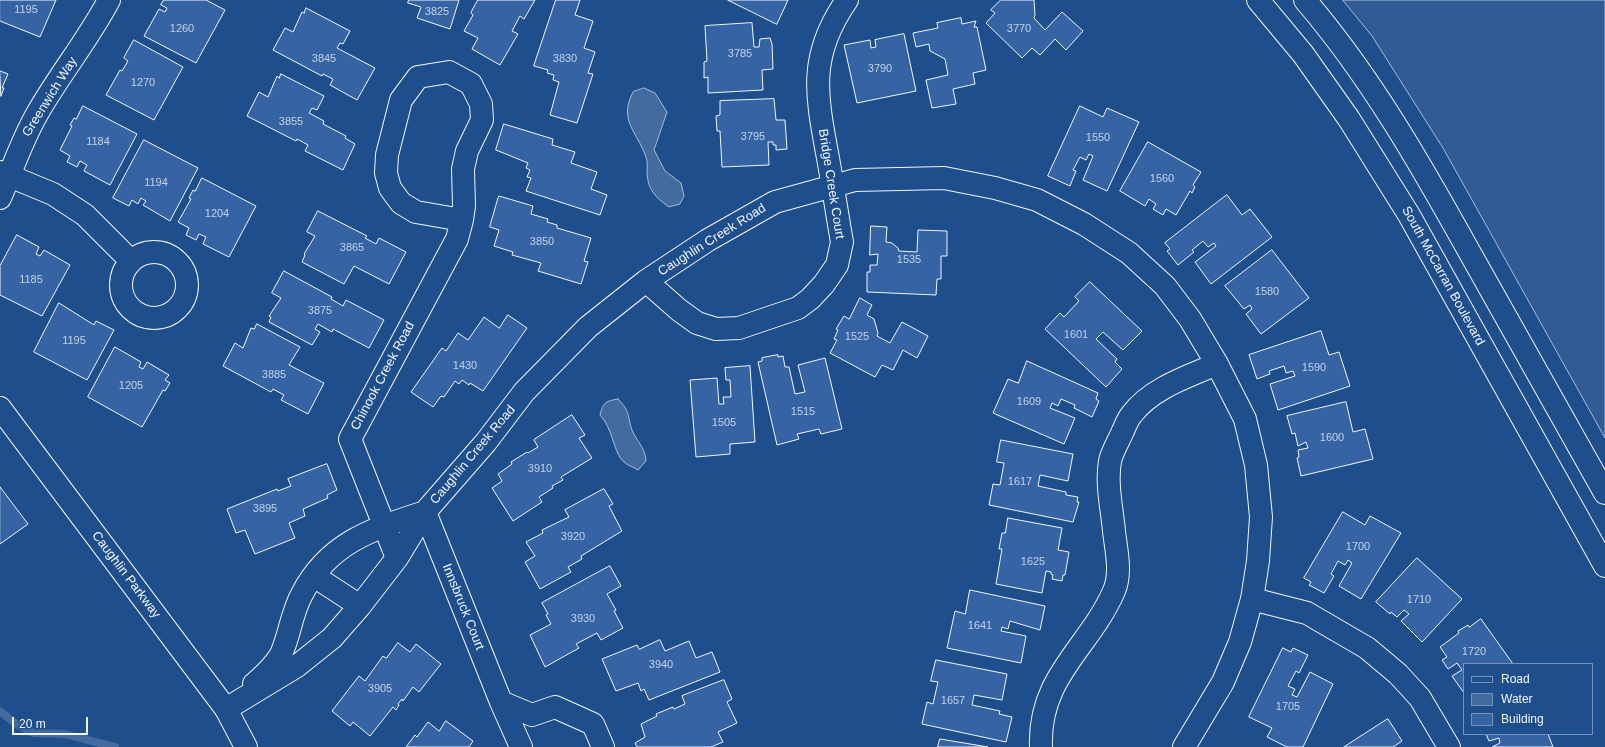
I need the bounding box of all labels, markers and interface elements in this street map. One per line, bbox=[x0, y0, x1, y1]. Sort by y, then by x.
house number: 1195 bbox=[14, 3, 38, 17]
house number: 3825 bbox=[425, 5, 449, 19]
house number: 1260 bbox=[170, 22, 194, 36]
house number: 3770 bbox=[1007, 22, 1031, 36]
house number: 3785 bbox=[728, 47, 752, 61]
house number: 3845 bbox=[312, 52, 336, 66]
house number: 3830 bbox=[553, 52, 577, 66]
street label: Greenwich Way bbox=[19, 54, 81, 140]
house number: 3790 bbox=[868, 62, 892, 76]
house number: 1270 bbox=[131, 76, 155, 90]
house number: 3855 bbox=[279, 115, 303, 129]
street label: Bridge Creek Court bbox=[815, 128, 847, 240]
house number: 3795 bbox=[741, 130, 765, 144]
house number: 1550 bbox=[1086, 131, 1110, 145]
house number: 1184 bbox=[86, 135, 110, 149]
house number: 1560 bbox=[1150, 172, 1174, 186]
house number: 1194 bbox=[144, 176, 168, 190]
street label: Caughlin Creek Road bbox=[655, 200, 769, 280]
street label: South McCarran Boulevard bbox=[1398, 204, 1488, 348]
house number: 1204 bbox=[205, 207, 229, 221]
house number: 3850 bbox=[530, 235, 554, 249]
house number: 3865 bbox=[340, 241, 364, 255]
house number: 1535 bbox=[897, 253, 921, 267]
house number: 1185 bbox=[19, 273, 43, 287]
house number: 1580 bbox=[1255, 285, 1279, 299]
house number: 3875 bbox=[308, 304, 332, 318]
street label: Chinook Creek Road bbox=[348, 319, 418, 433]
house number: 1601 bbox=[1064, 328, 1088, 342]
house number: 1525 bbox=[845, 330, 869, 344]
house number: 1195 bbox=[62, 334, 86, 348]
house number: 1430 bbox=[453, 359, 477, 373]
house number: 1590 bbox=[1302, 361, 1326, 375]
house number: 3885 bbox=[262, 368, 286, 382]
house number: 1205 bbox=[119, 379, 143, 393]
house number: 1609 bbox=[1017, 395, 1041, 409]
street label: Caughlin Creek Road bbox=[427, 402, 519, 508]
house number: 1515 bbox=[791, 405, 815, 419]
house number: 1505 bbox=[712, 416, 736, 430]
house number: 1600 bbox=[1320, 431, 1344, 445]
house number: 3910 bbox=[528, 462, 552, 476]
house number: 1617 bbox=[1008, 475, 1032, 489]
house number: 3895 bbox=[253, 502, 277, 516]
street label: Caughlin Parkway bbox=[88, 528, 164, 622]
house number: 3920 bbox=[561, 530, 585, 544]
house number: 1700 bbox=[1346, 540, 1370, 554]
house number: 1625 bbox=[1021, 555, 1045, 569]
street label: Innsbruck Court bbox=[439, 562, 487, 652]
house number: 1710 bbox=[1407, 593, 1431, 607]
house number: 3930 bbox=[571, 612, 595, 626]
house number: 1641 bbox=[968, 619, 992, 633]
house number: 1720 bbox=[1462, 645, 1486, 659]
house number: 3940 bbox=[649, 658, 673, 672]
legend bbox=[1463, 663, 1593, 735]
text: Road bbox=[1501, 672, 1530, 686]
house number: 3905 bbox=[368, 682, 392, 696]
text: Water bbox=[1501, 692, 1533, 706]
house number: 1657 bbox=[941, 694, 965, 708]
house number: 1705 bbox=[1276, 700, 1300, 714]
scale bar bbox=[14, 709, 90, 735]
text: Building bbox=[1501, 712, 1544, 726]
text: 20 m bbox=[19, 717, 46, 731]

